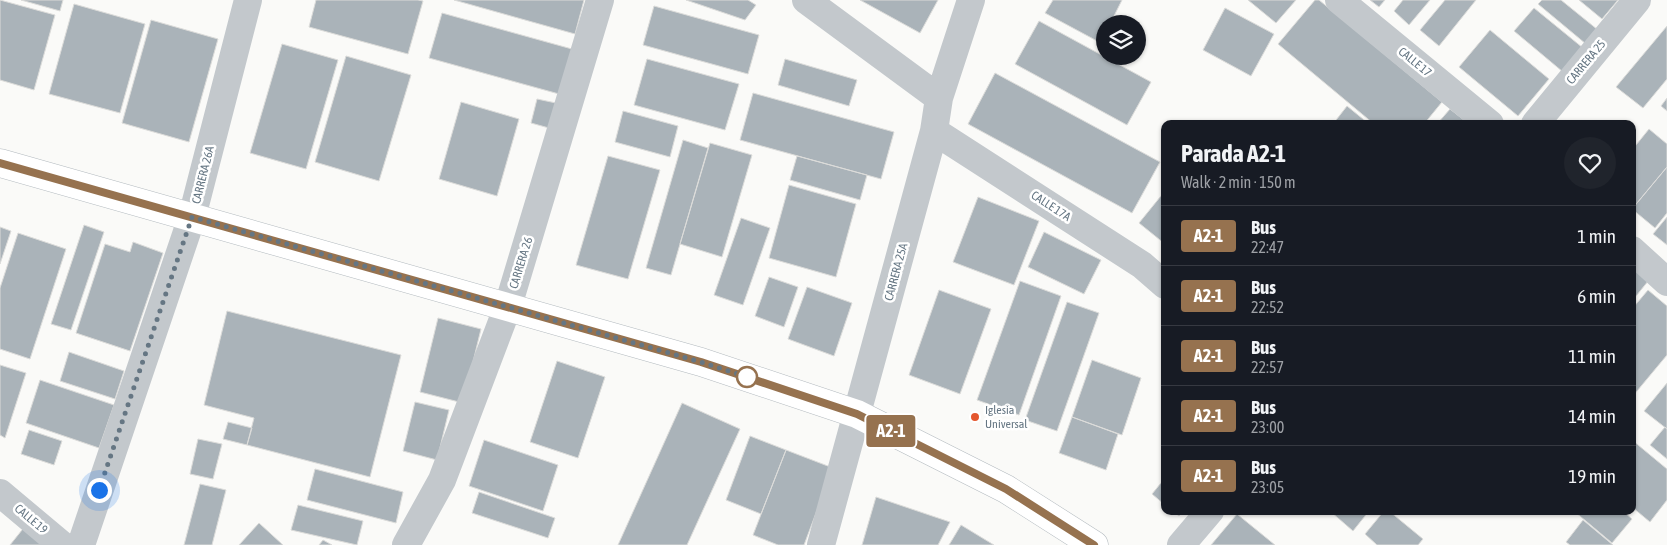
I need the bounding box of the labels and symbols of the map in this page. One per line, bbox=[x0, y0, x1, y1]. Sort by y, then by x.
street label: CARRERA 25 bbox=[1564, 37, 1608, 87]
street label: CALLE 17 bbox=[1396, 44, 1435, 80]
street label: CARRERA 26A bbox=[189, 145, 217, 205]
street label: CALLE 17A bbox=[1029, 188, 1074, 224]
street label: CARRERA 26 bbox=[507, 235, 536, 290]
street label: CARRERA 25A bbox=[882, 242, 910, 302]
unlabelled marker bbox=[736, 366, 758, 388]
place label: Iglesia Universal bbox=[985, 403, 1028, 431]
marker: Iglesia Universal bbox=[969, 411, 981, 423]
line badge: A2-1 bbox=[856, 415, 926, 447]
your location bbox=[87, 478, 112, 503]
street label: CALLE 19 bbox=[12, 501, 51, 537]

